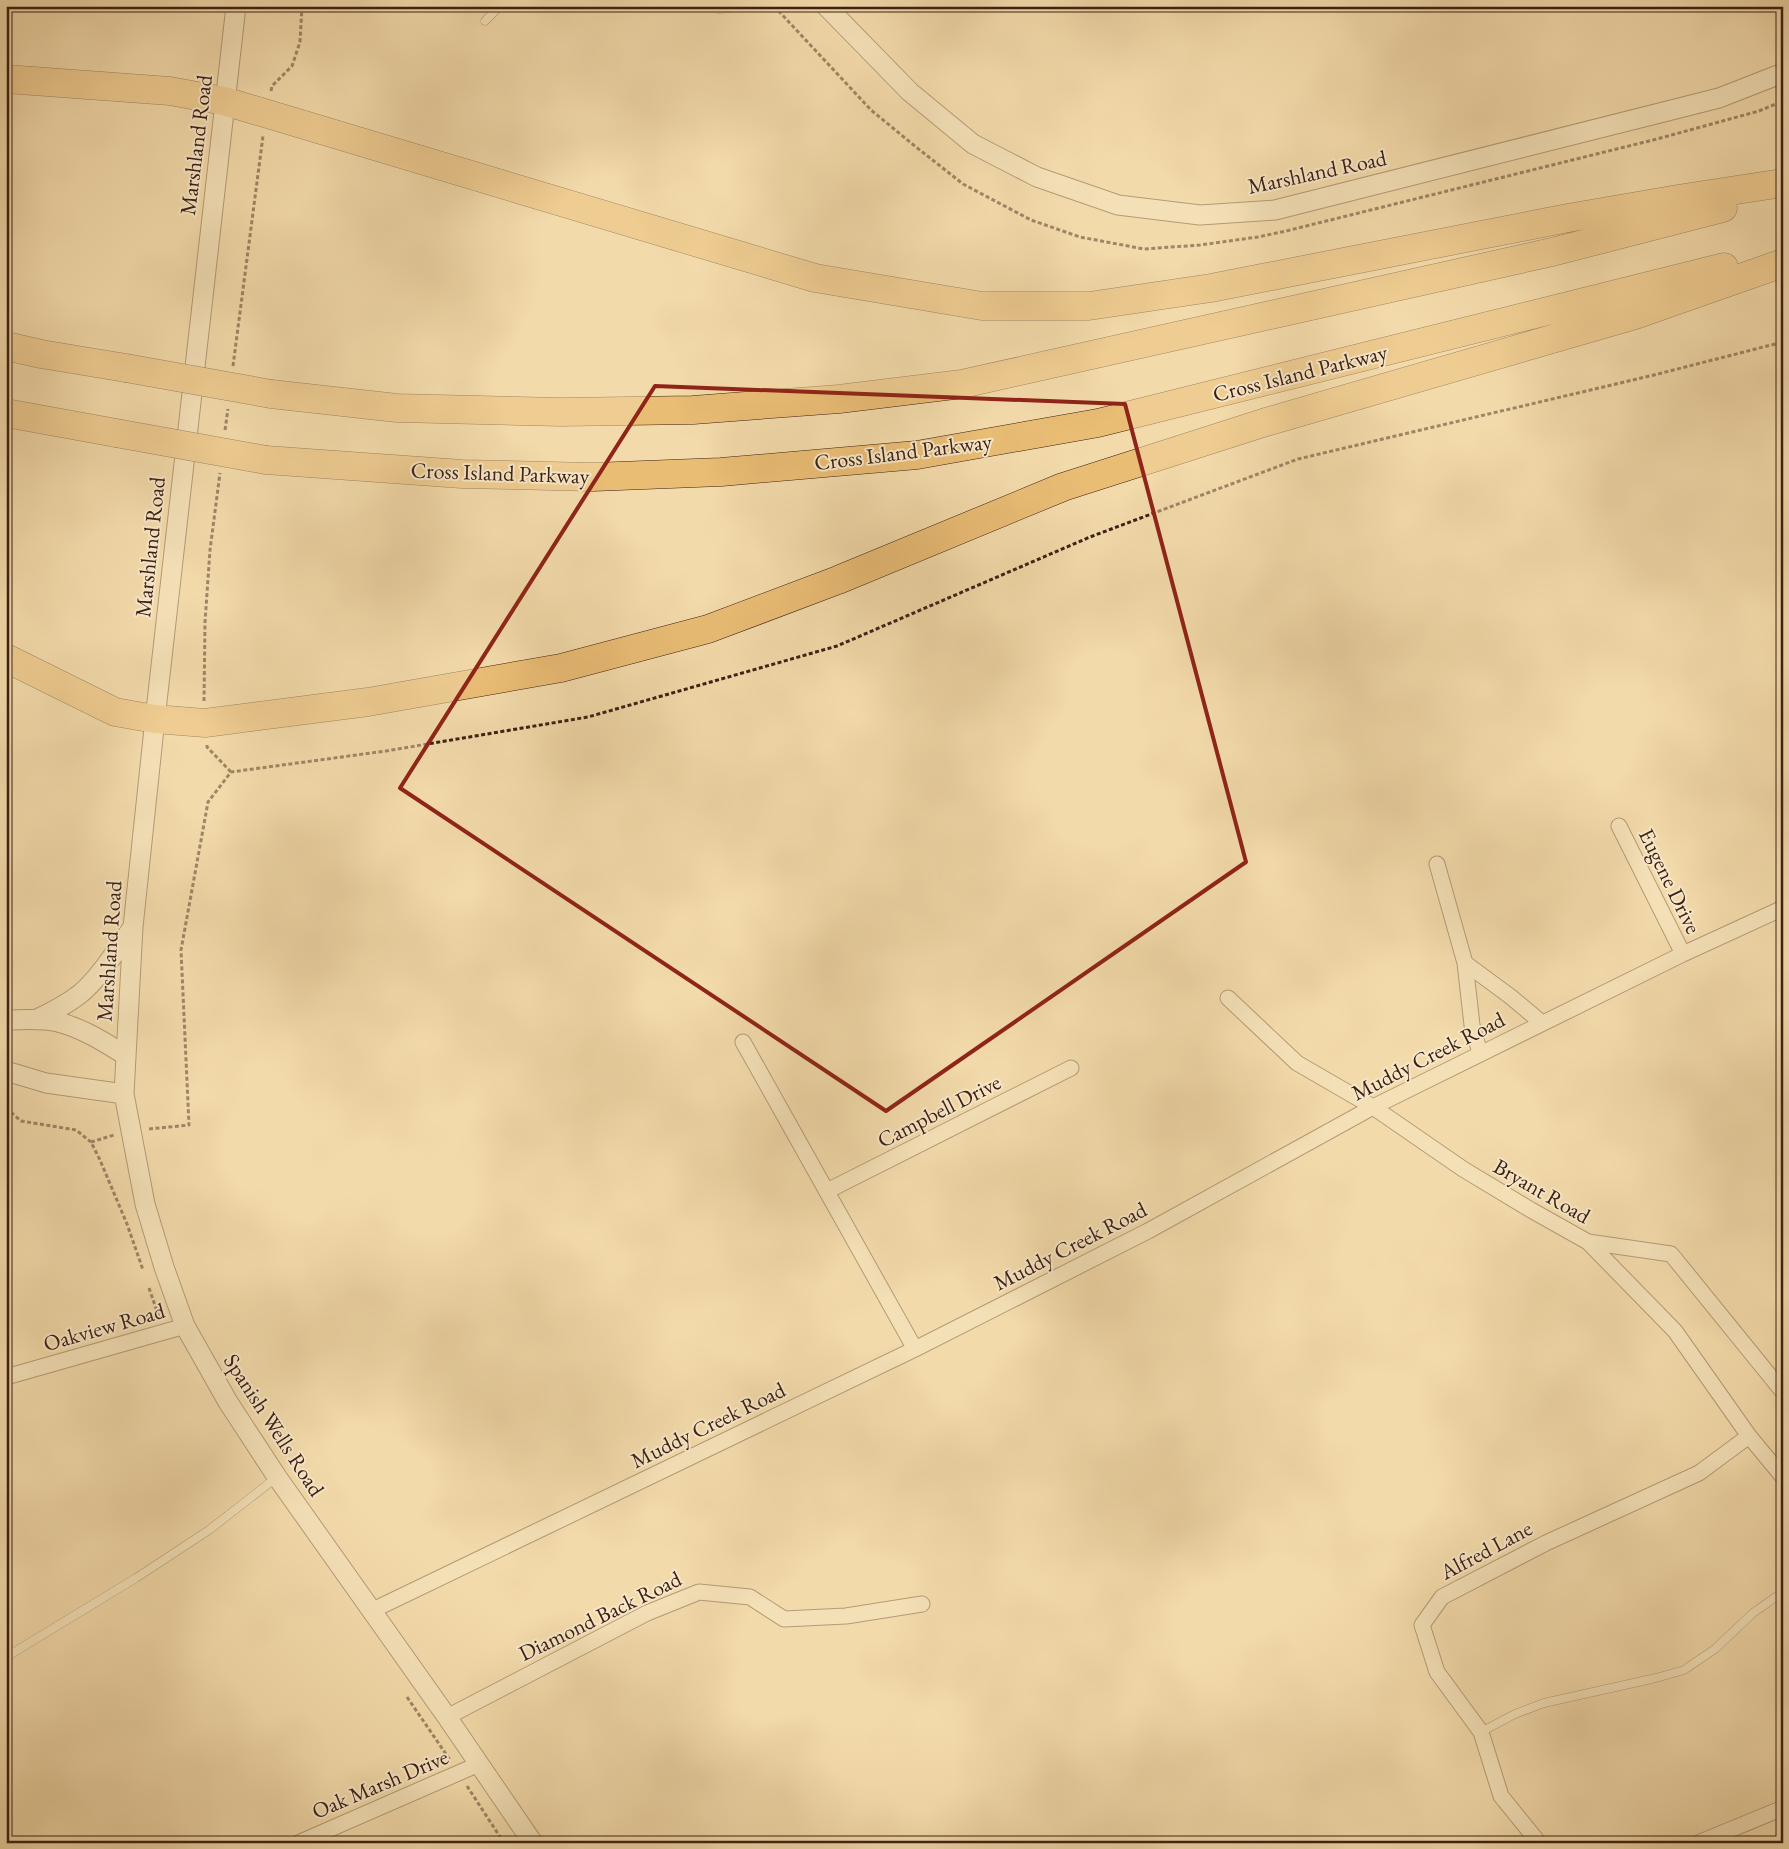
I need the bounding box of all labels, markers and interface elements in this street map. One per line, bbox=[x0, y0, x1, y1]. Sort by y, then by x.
street label: Marshland Road bbox=[173, 72, 219, 217]
street label: Marshland Road bbox=[1245, 143, 1390, 201]
street label: Cross Island Parkway bbox=[1210, 337, 1391, 409]
street label: Cross Island Parkway bbox=[813, 427, 994, 477]
street label: Cross Island Parkway bbox=[410, 455, 590, 491]
street label: Marshland Road bbox=[128, 474, 172, 619]
street label: Eugene Drive bbox=[1632, 824, 1708, 939]
street label: Marshland Road bbox=[90, 879, 128, 1022]
street label: Muddy Creek Road bbox=[1346, 1004, 1510, 1107]
street label: Campbell Drive bbox=[872, 1067, 1006, 1155]
street label: Bryant Road bbox=[1488, 1152, 1596, 1231]
street label: Muddy Creek Road bbox=[988, 1194, 1152, 1297]
street label: Oakview Road bbox=[40, 1296, 169, 1358]
street label: Spanish Wells Road bbox=[217, 1348, 331, 1503]
street label: Muddy Creek Road bbox=[626, 1375, 791, 1475]
street label: Alfred Lane bbox=[1434, 1513, 1538, 1587]
street label: Diamond Back Road bbox=[514, 1564, 687, 1668]
street label: Oak Marsh Drive bbox=[307, 1742, 453, 1826]

